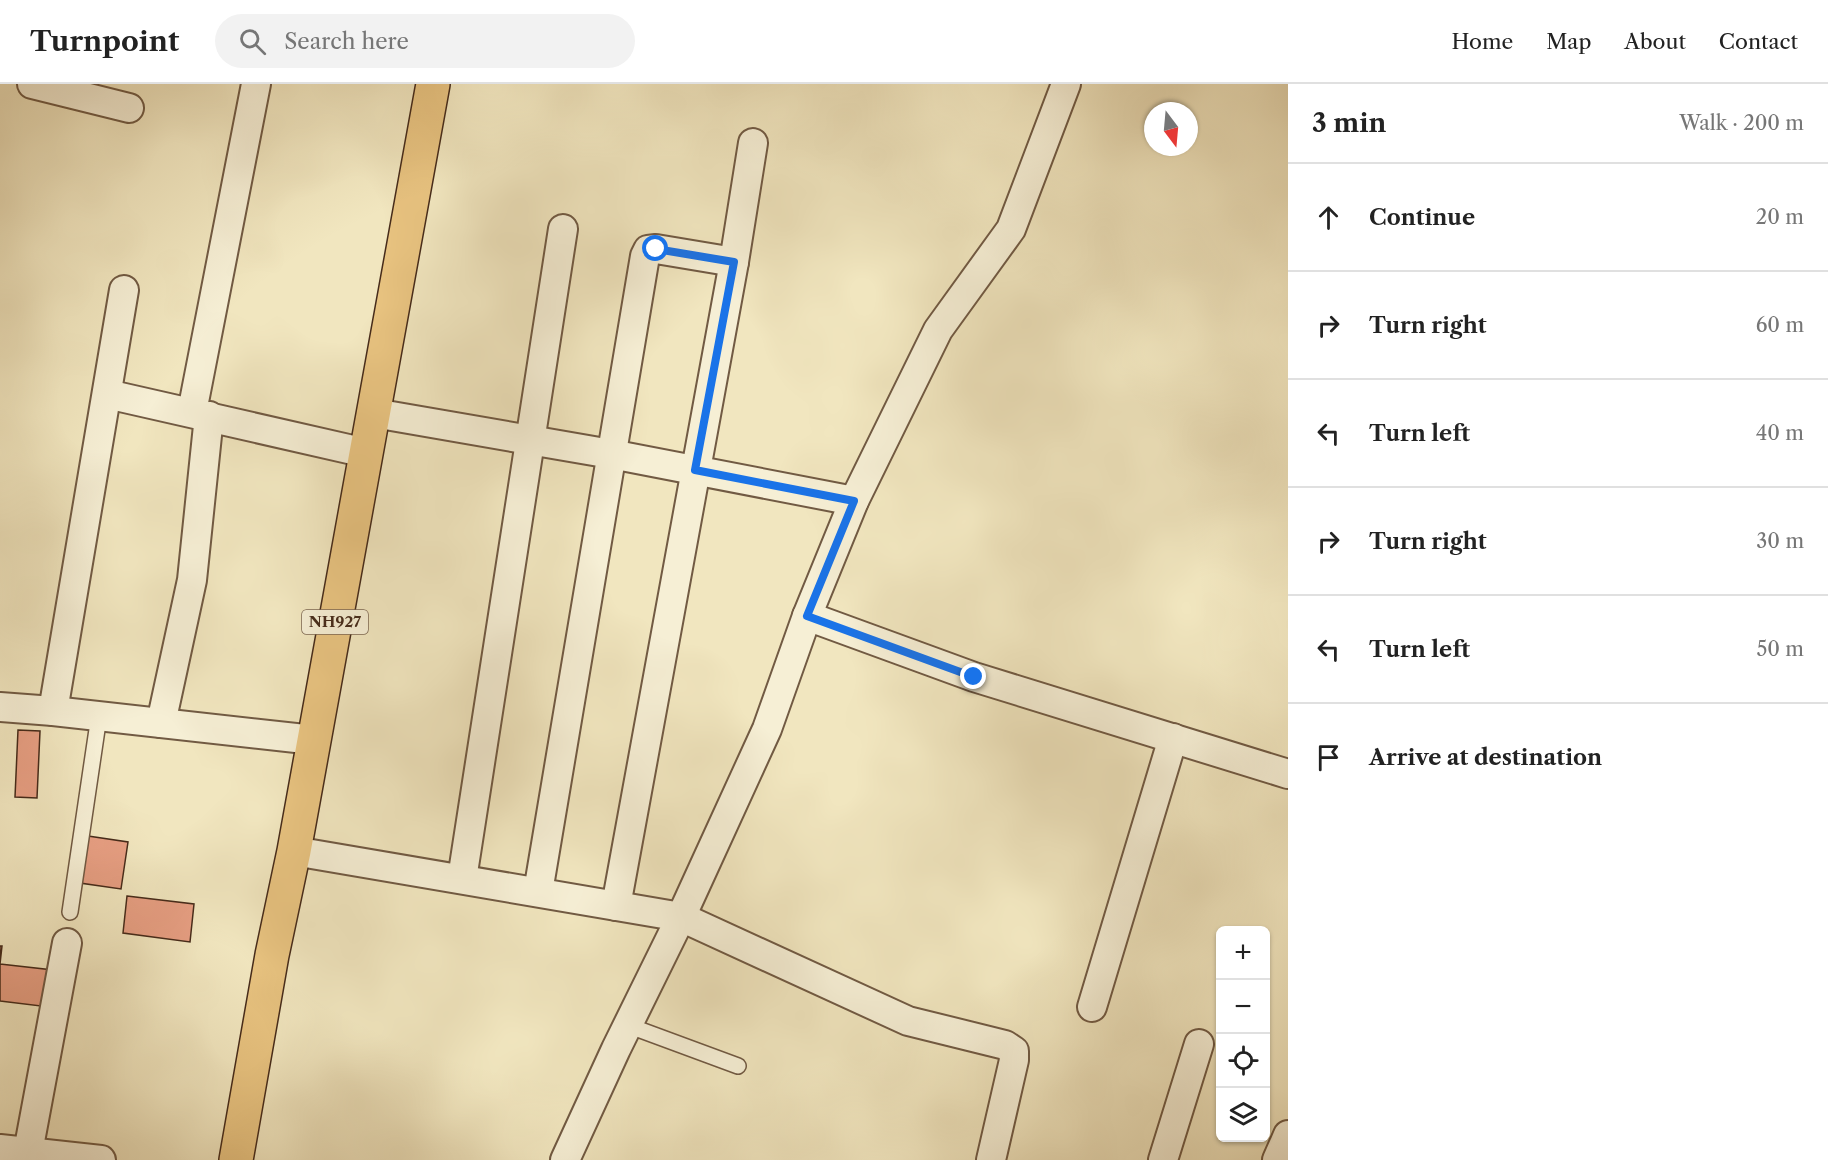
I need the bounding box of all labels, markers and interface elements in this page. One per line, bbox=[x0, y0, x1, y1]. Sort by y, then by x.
search box bbox=[215, 14, 635, 68]
text: Turnpoint bbox=[30, 24, 179, 58]
icon: search bbox=[236, 25, 269, 58]
text: Search here bbox=[284, 28, 409, 55]
text: Home bbox=[1452, 29, 1513, 54]
text: Map bbox=[1546, 29, 1591, 54]
text: About bbox=[1624, 29, 1686, 54]
text: Contact bbox=[1719, 29, 1798, 54]
north arrow bbox=[1144, 102, 1198, 156]
text: 3 min bbox=[1312, 107, 1386, 139]
text: Walk · 200 m bbox=[1679, 111, 1804, 135]
icon: ahead bbox=[1312, 201, 1345, 234]
text: Continue bbox=[1369, 204, 1475, 231]
text: 20 m bbox=[1756, 205, 1804, 229]
route start bbox=[642, 235, 668, 261]
icon: right bbox=[1312, 309, 1345, 342]
text: Turn right bbox=[1369, 312, 1487, 339]
text: 60 m bbox=[1756, 313, 1804, 337]
icon: left bbox=[1312, 417, 1345, 450]
text: Turn left bbox=[1369, 420, 1470, 447]
text: 40 m bbox=[1756, 421, 1804, 445]
icon: right bbox=[1312, 525, 1345, 558]
text: Turn right bbox=[1369, 528, 1487, 555]
text: 30 m bbox=[1756, 529, 1804, 553]
road number: NH927 bbox=[302, 610, 368, 634]
icon: left bbox=[1312, 633, 1345, 666]
text: Turn left bbox=[1369, 636, 1470, 663]
text: 50 m bbox=[1757, 637, 1804, 661]
route end bbox=[960, 663, 986, 689]
icon: arrive bbox=[1312, 741, 1345, 774]
text: Arrive at destination bbox=[1369, 744, 1602, 771]
map controls bbox=[1216, 926, 1270, 1142]
button: + bbox=[1216, 926, 1270, 980]
button: − bbox=[1216, 980, 1270, 1034]
button: locate bbox=[1216, 1034, 1270, 1088]
button: layers bbox=[1216, 1088, 1270, 1142]

